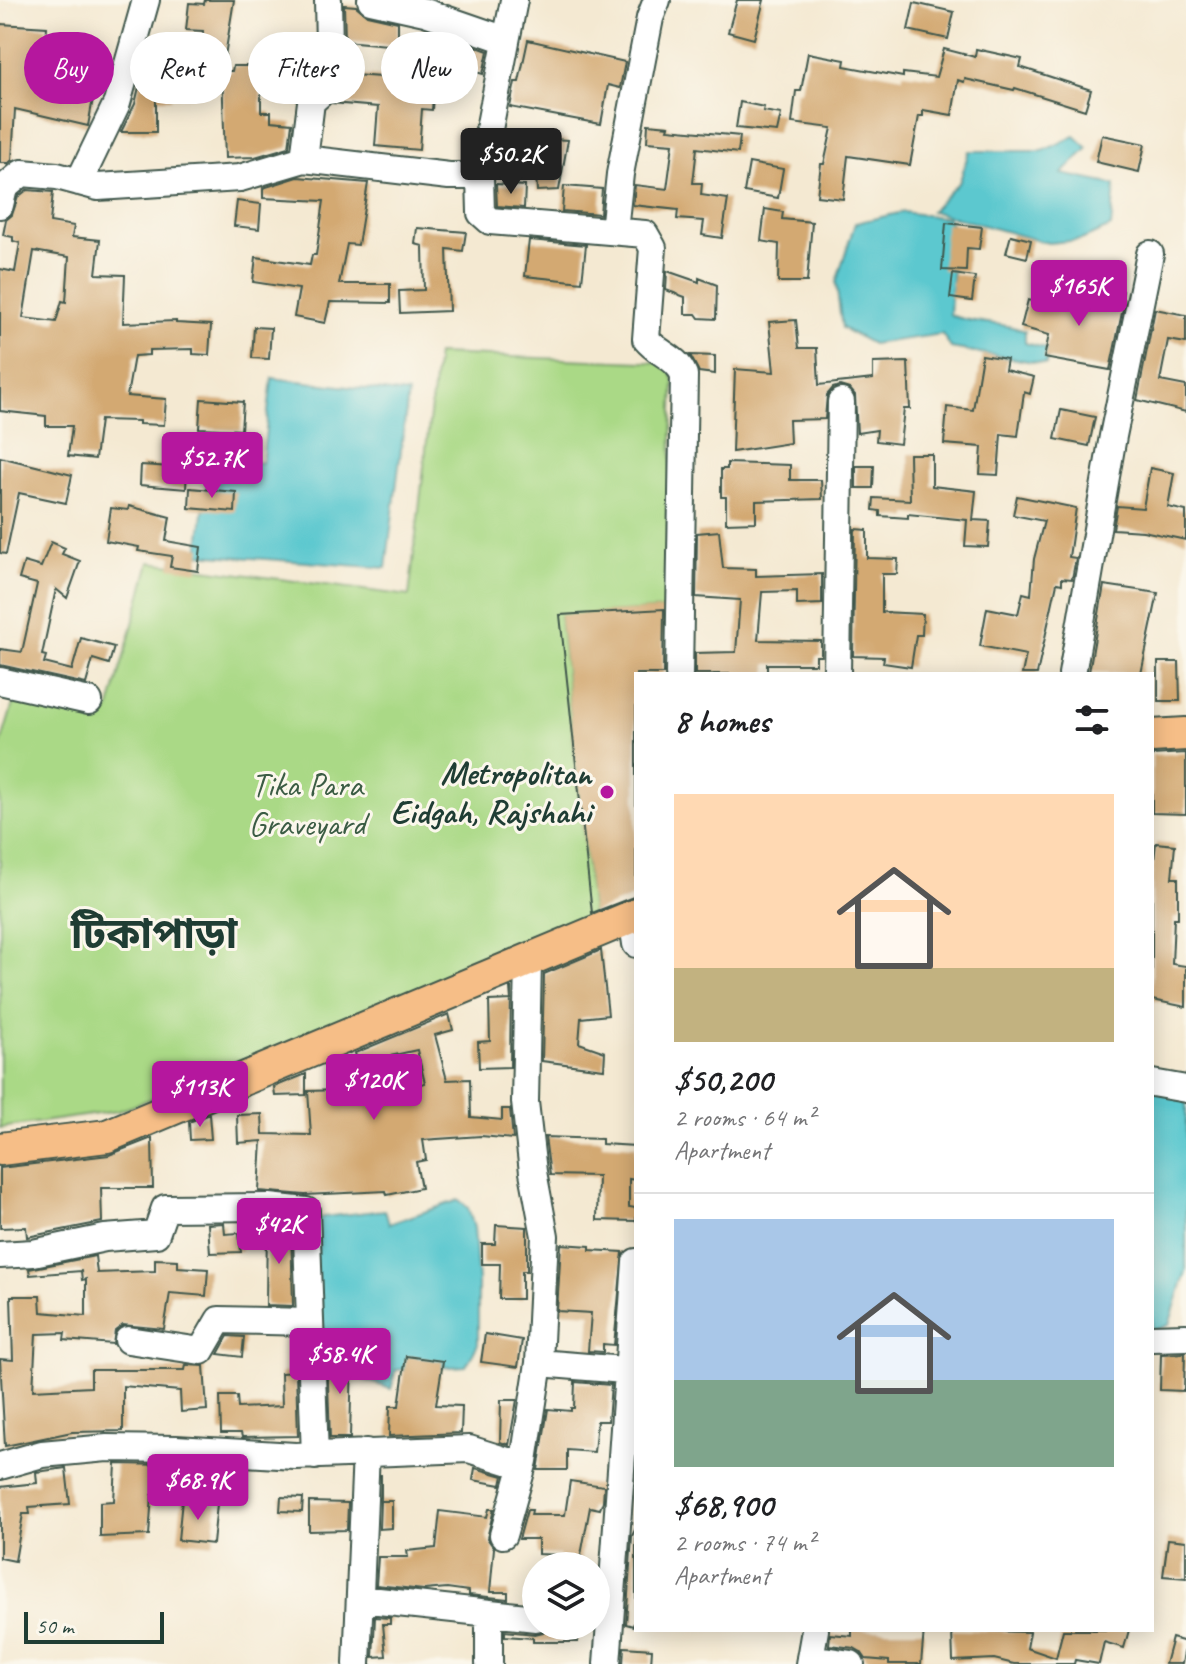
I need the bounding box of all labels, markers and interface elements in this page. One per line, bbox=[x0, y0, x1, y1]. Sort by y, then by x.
chip: Buy bbox=[24, 32, 114, 104]
chip: Rent bbox=[130, 32, 232, 104]
chip: Filters bbox=[248, 32, 365, 104]
chip: New bbox=[381, 32, 478, 104]
pin: $50.2K bbox=[446, 128, 576, 196]
text: $50.2K bbox=[479, 137, 543, 170]
pin: $165K bbox=[1023, 260, 1135, 328]
text: $165K bbox=[1049, 269, 1109, 302]
pin: $52.7K bbox=[147, 432, 277, 500]
text: $52.7K bbox=[180, 441, 244, 474]
icon: filters bbox=[1070, 698, 1114, 742]
text: 8 homes bbox=[674, 699, 770, 742]
place label: Metropolitan Eidgah, Rajshahi bbox=[391, 751, 595, 833]
park label: Tika Para Graveyard bbox=[249, 763, 371, 845]
marker: Metropolitan Eidgah, Rajshahi bbox=[598, 783, 616, 801]
icon: home bbox=[822, 846, 966, 990]
district label: টিকাপাড়া bbox=[70, 908, 238, 961]
pin: $120K bbox=[318, 1054, 430, 1122]
text: $50,200 bbox=[674, 1058, 772, 1101]
pin: $113K bbox=[144, 1061, 256, 1129]
text: $120K bbox=[344, 1063, 404, 1096]
text: $113K bbox=[170, 1070, 230, 1103]
text: 2 rooms · 64 m² bbox=[674, 1101, 815, 1134]
text: Apartment bbox=[674, 1134, 770, 1167]
pin: $42K bbox=[232, 1198, 326, 1266]
text: $42K bbox=[255, 1207, 303, 1240]
icon: home bbox=[822, 1271, 966, 1415]
pin: $58.4K bbox=[275, 1328, 405, 1396]
text: $58.4K bbox=[308, 1337, 372, 1370]
pin: $68.9K bbox=[133, 1454, 263, 1522]
text: $68.9K bbox=[165, 1463, 231, 1496]
text: $68,900 bbox=[674, 1483, 773, 1526]
text: 2 rooms · 74 m² bbox=[674, 1526, 815, 1559]
map controls bbox=[522, 1552, 610, 1640]
button: layers bbox=[522, 1552, 610, 1640]
text: Apartment bbox=[674, 1559, 770, 1592]
scale bar bbox=[24, 1608, 164, 1644]
text: 50 m bbox=[36, 1612, 73, 1640]

